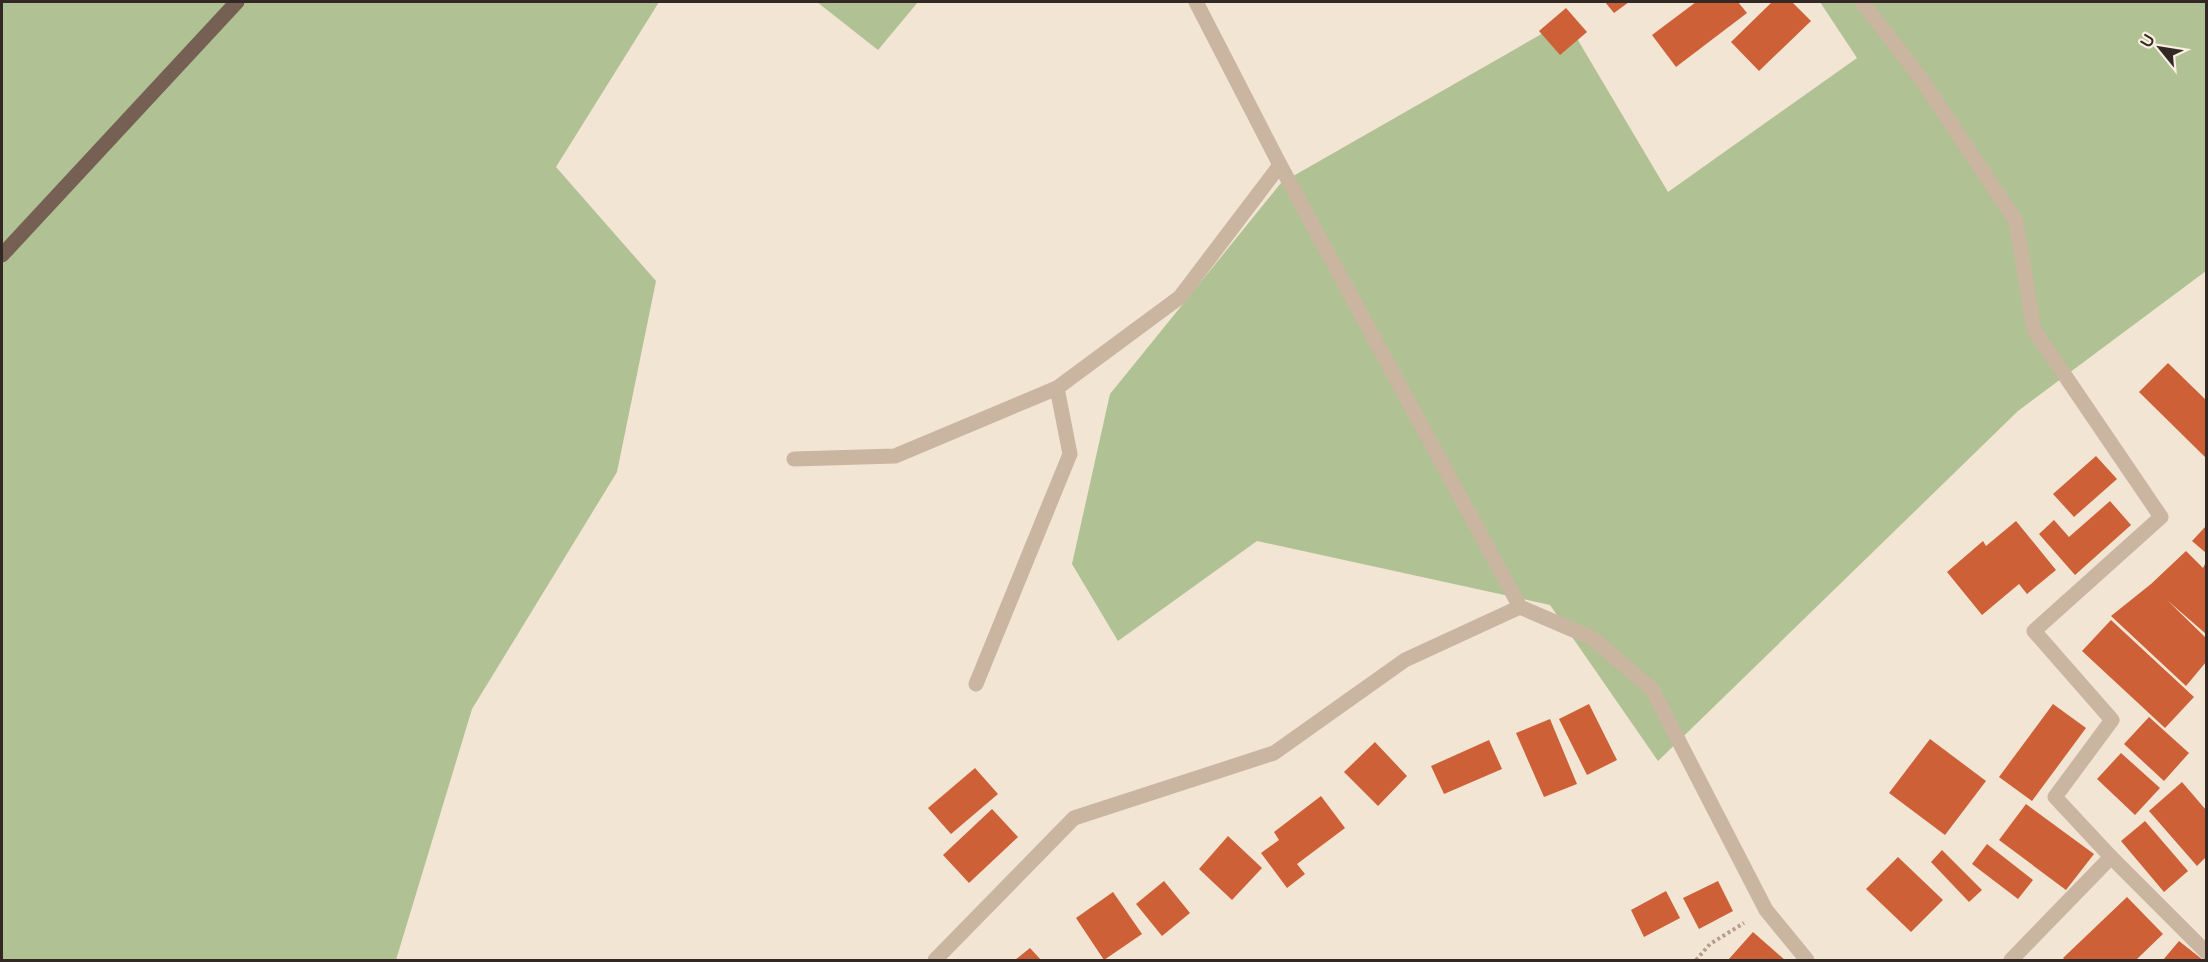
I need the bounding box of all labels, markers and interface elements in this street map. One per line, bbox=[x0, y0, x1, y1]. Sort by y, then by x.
north arrow bbox=[2130, 18, 2190, 78]
text: U bbox=[2136, 31, 2160, 51]

